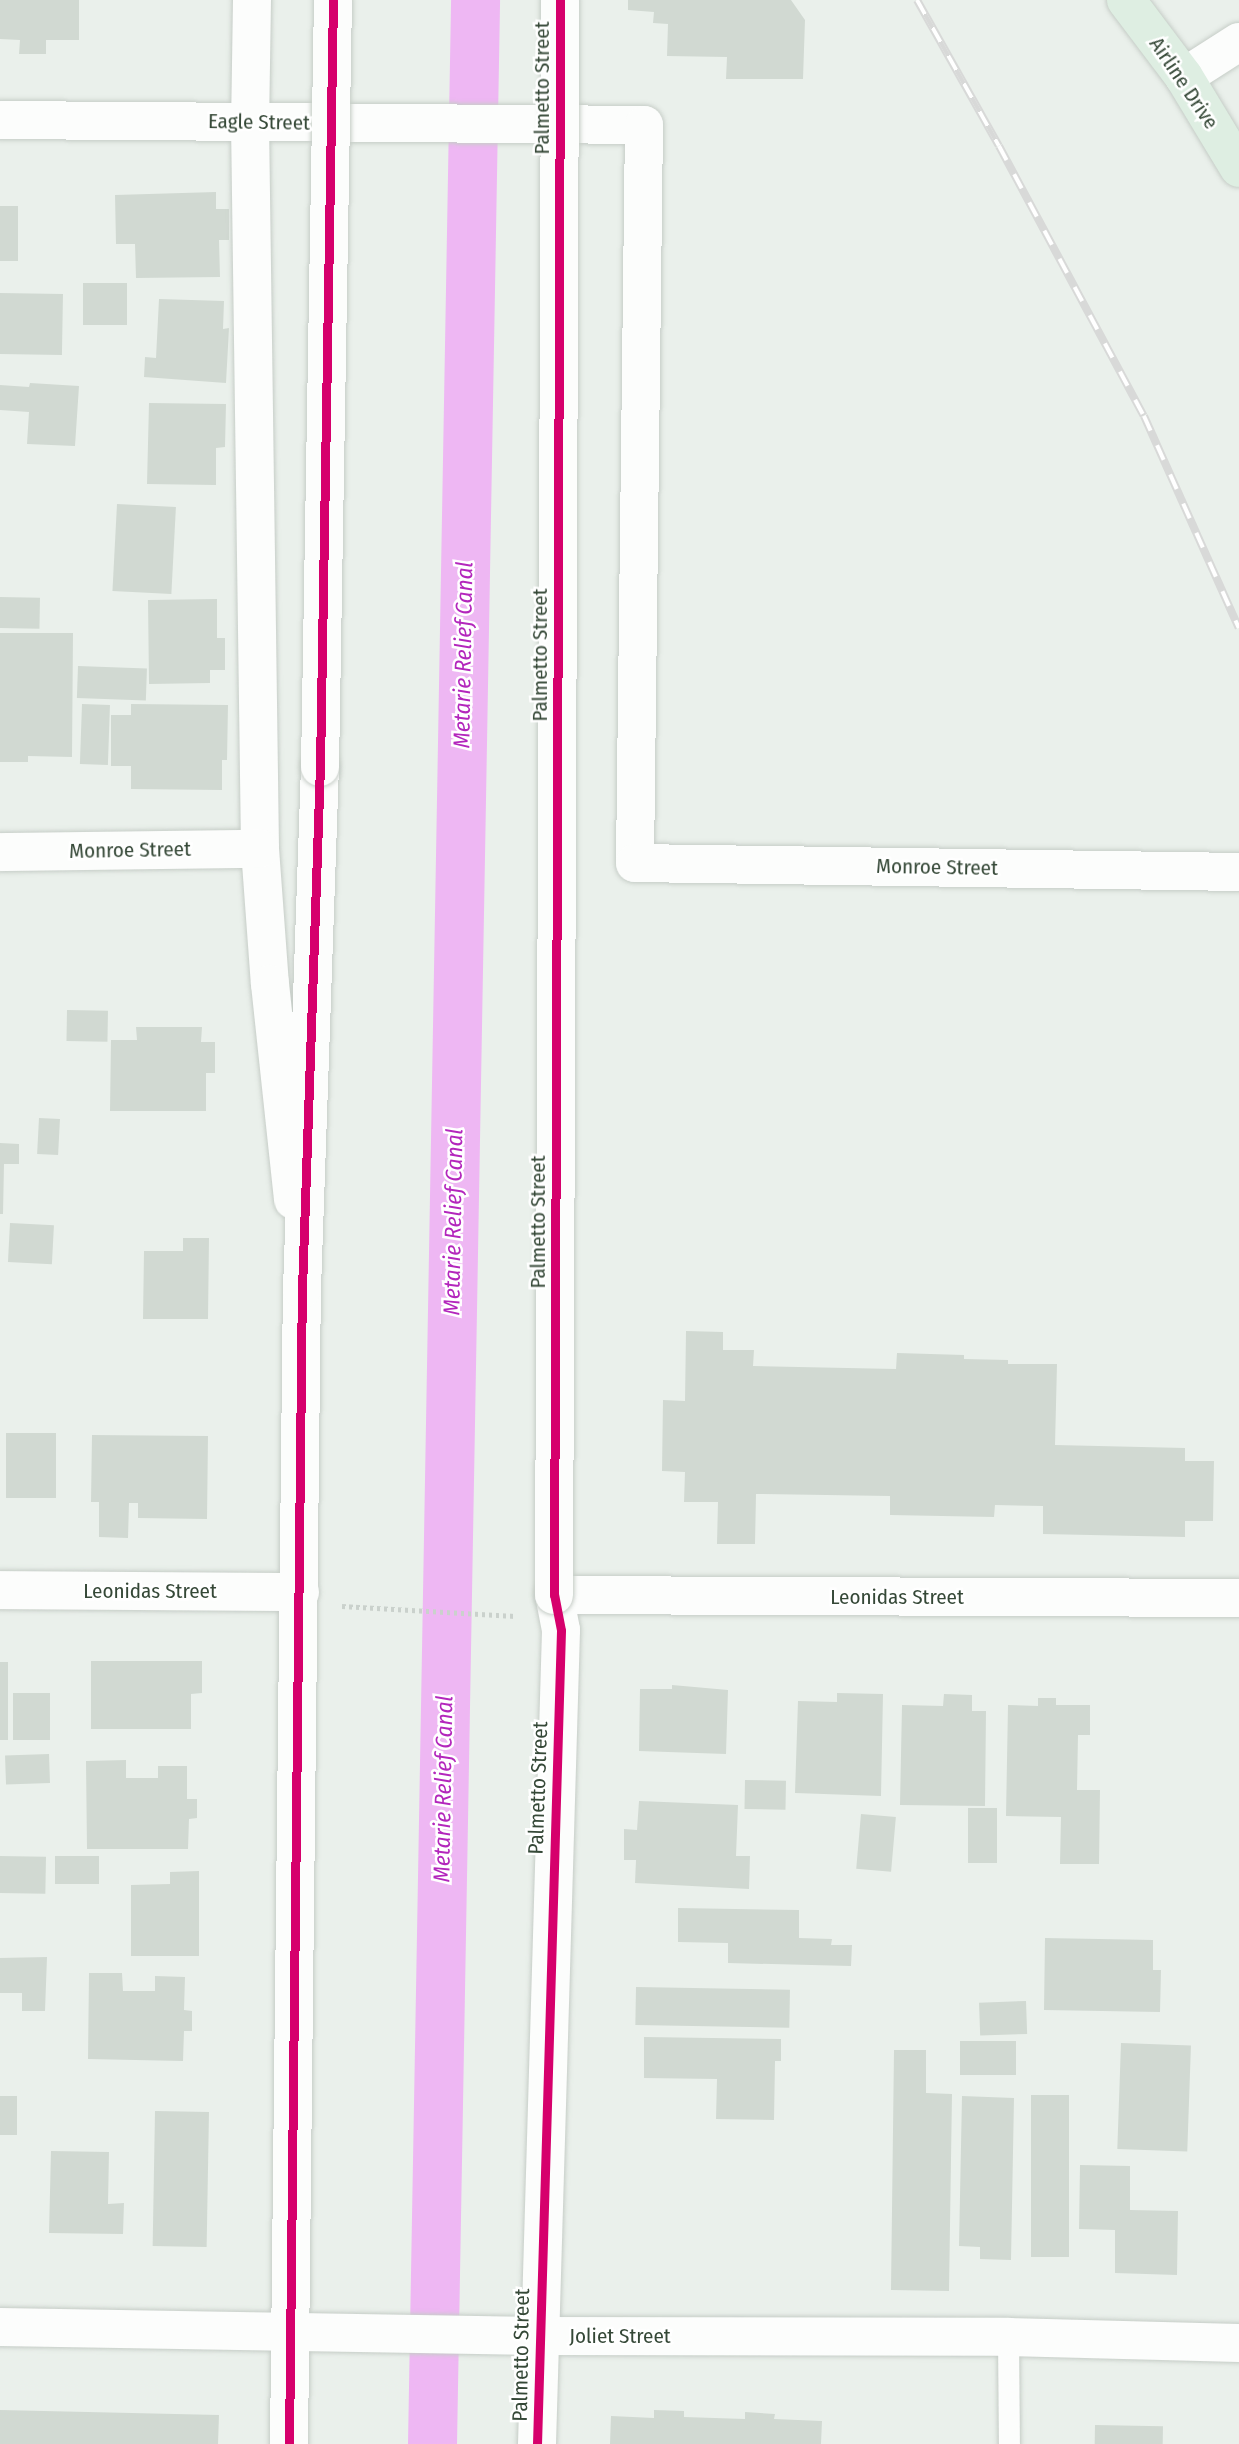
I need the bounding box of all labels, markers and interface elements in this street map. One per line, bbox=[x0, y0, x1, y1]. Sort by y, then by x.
street label: Palmetto Street bbox=[529, 21, 555, 155]
street label: Airline Drive bbox=[1144, 32, 1224, 134]
street label: Eagle Street bbox=[208, 109, 310, 135]
water label: Metarie Relief Canal bbox=[448, 561, 478, 749]
street label: Palmetto Street bbox=[527, 588, 553, 722]
street label: Monroe Street bbox=[69, 836, 191, 864]
street label: Monroe Street bbox=[876, 853, 998, 881]
water label: Metarie Relief Canal bbox=[438, 1128, 468, 1316]
street label: Palmetto Street bbox=[525, 1155, 551, 1289]
street label: Leonidas Street bbox=[83, 1578, 217, 1604]
street label: Leonidas Street bbox=[830, 1584, 964, 1610]
water label: Metarie Relief Canal bbox=[428, 1695, 458, 1883]
street label: Palmetto Street bbox=[523, 1721, 553, 1855]
street label: Palmetto Street bbox=[507, 2288, 535, 2422]
street label: Joliet Street bbox=[569, 2323, 671, 2349]

